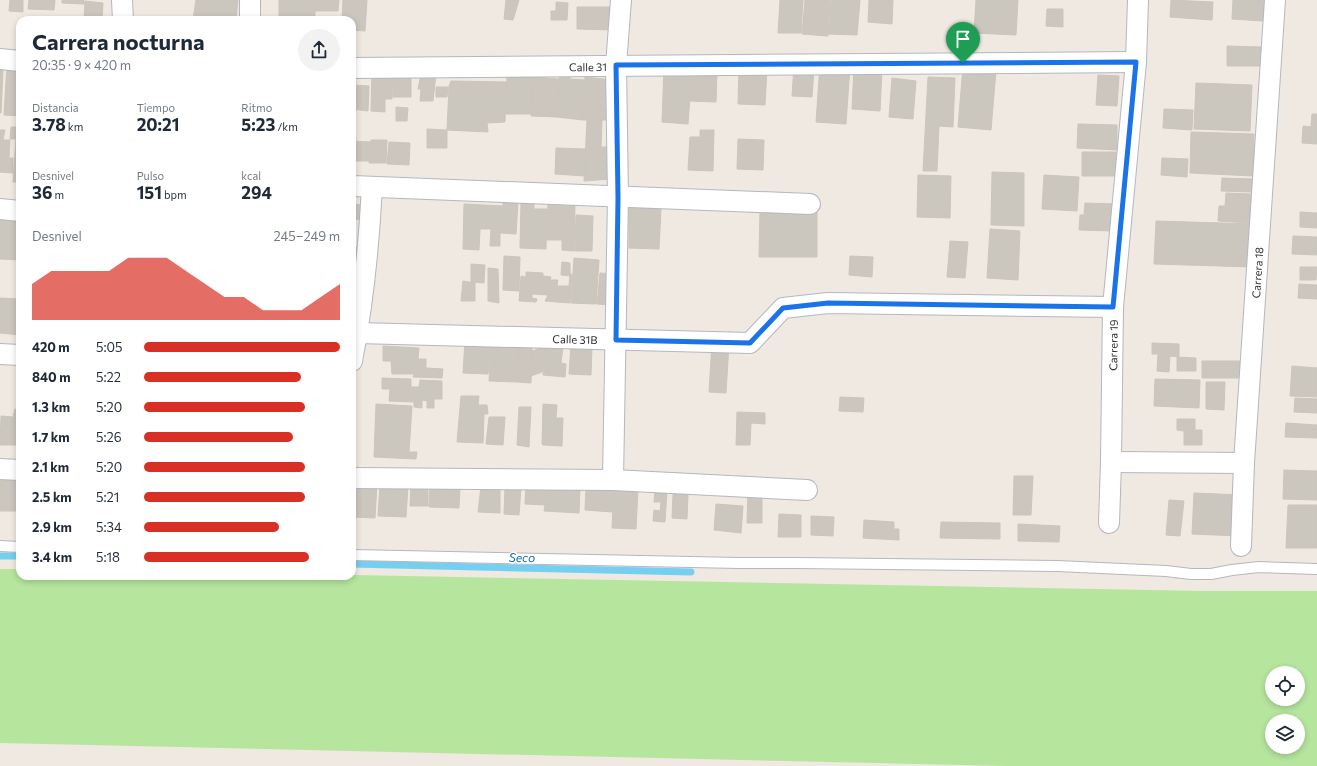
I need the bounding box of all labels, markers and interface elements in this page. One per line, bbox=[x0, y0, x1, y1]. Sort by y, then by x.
pin bbox=[946, 22, 980, 63]
text: Carrera nocturna bbox=[32, 28, 204, 55]
icon: arrive bbox=[952, 28, 974, 50]
button: share bbox=[298, 29, 340, 71]
text: 20:35 · 9 × 420 m bbox=[32, 57, 131, 73]
street label: Calle 31 bbox=[569, 60, 607, 73]
text: Distancia bbox=[32, 101, 79, 114]
text: Tiempo bbox=[137, 101, 175, 114]
text: Ritmo bbox=[241, 101, 272, 114]
text: 3.78 bbox=[32, 114, 66, 135]
text: 20:21 bbox=[137, 114, 179, 135]
text: 5:23 bbox=[241, 114, 275, 135]
text: km bbox=[66, 120, 83, 133]
text: /km bbox=[275, 120, 298, 133]
text: Desnivel bbox=[32, 169, 74, 182]
text: Pulso bbox=[137, 169, 164, 182]
text: kcal bbox=[241, 169, 261, 182]
text: 36 bbox=[32, 182, 52, 203]
text: 151 bbox=[137, 182, 162, 203]
text: 294 bbox=[241, 182, 272, 203]
text: m bbox=[52, 188, 64, 201]
text: bpm bbox=[162, 188, 187, 201]
text: Desnivel bbox=[32, 228, 82, 244]
text: 245–249 m bbox=[274, 228, 340, 244]
street label: Carrera 18 bbox=[1249, 246, 1265, 299]
street label: Carrera 19 bbox=[1106, 319, 1119, 371]
street label: Calle 31B bbox=[552, 331, 598, 346]
text: 420 m bbox=[32, 339, 70, 355]
text: 5:05 bbox=[96, 339, 123, 355]
text: 840 m bbox=[32, 369, 70, 385]
text: 5:22 bbox=[96, 369, 121, 385]
text: 1.3 km bbox=[32, 399, 70, 415]
text: 5:20 bbox=[96, 399, 122, 415]
text: 1.7 km bbox=[32, 429, 70, 445]
text: 5:26 bbox=[96, 429, 122, 445]
text: 2.1 km bbox=[32, 459, 69, 475]
text: 5:20 bbox=[96, 459, 122, 475]
text: 2.5 km bbox=[32, 489, 72, 505]
text: 5:21 bbox=[96, 489, 119, 505]
text: 2.9 km bbox=[32, 519, 72, 535]
text: 5:34 bbox=[96, 519, 122, 535]
text: 3.4 km bbox=[32, 549, 72, 565]
text: 5:18 bbox=[96, 549, 120, 565]
water label: Seco bbox=[509, 550, 535, 564]
map controls bbox=[1265, 666, 1305, 754]
button: locate bbox=[1265, 666, 1305, 706]
button: layers bbox=[1265, 714, 1305, 754]

